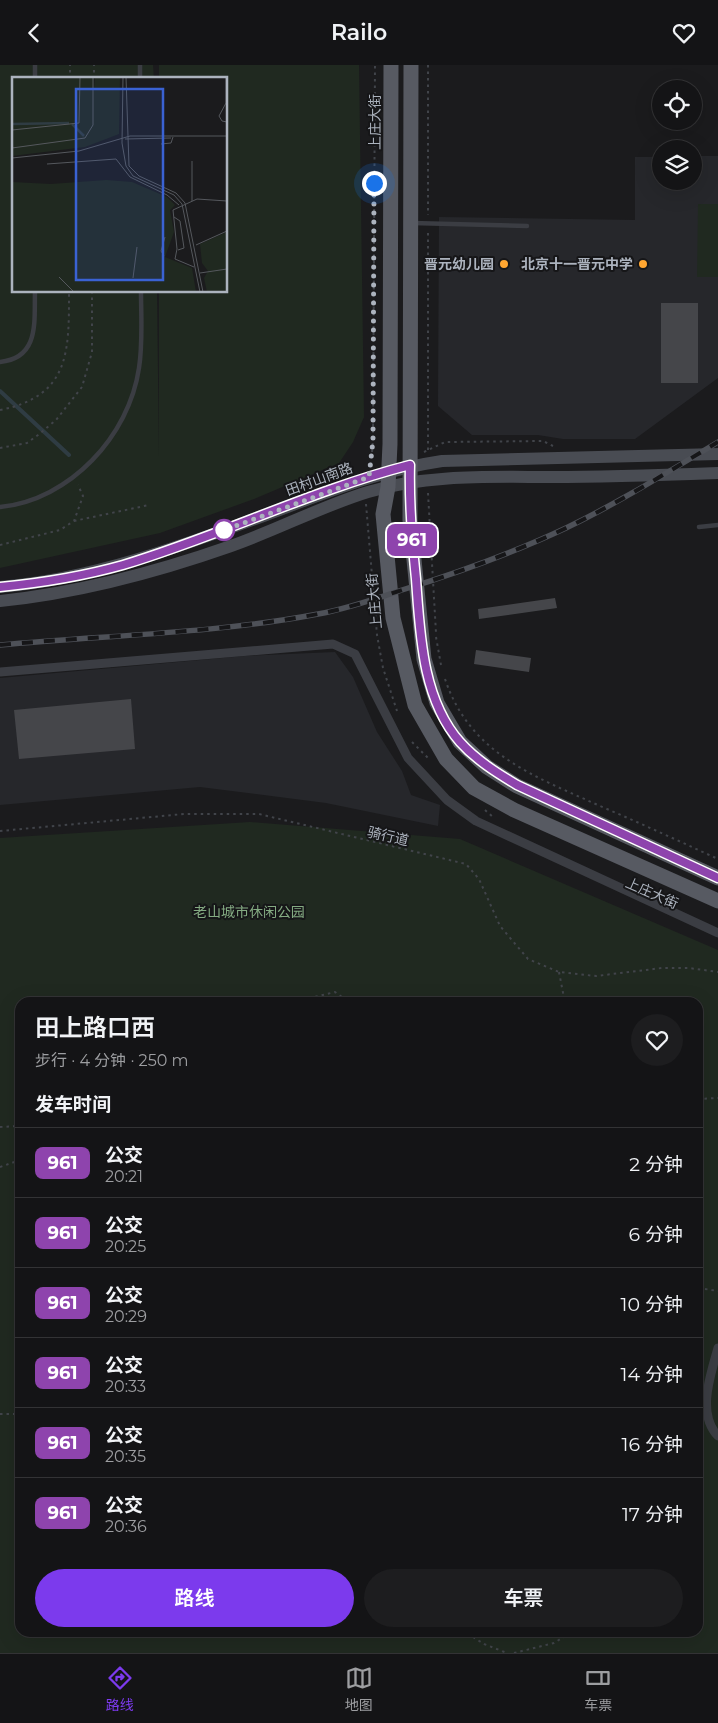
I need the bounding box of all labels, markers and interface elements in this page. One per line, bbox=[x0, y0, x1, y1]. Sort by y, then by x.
icon: back bbox=[20, 19, 48, 47]
text: Railo bbox=[331, 19, 387, 46]
icon: heart bbox=[670, 19, 698, 47]
inset map bbox=[12, 77, 228, 293]
map controls bbox=[652, 80, 702, 190]
button: locate bbox=[652, 80, 702, 130]
street label: 上庄大街 bbox=[366, 94, 384, 150]
button: layers bbox=[652, 140, 702, 190]
your location bbox=[362, 171, 387, 196]
place label: 晋元幼儿园 bbox=[424, 255, 494, 273]
place label: 北京十一晋元中学 bbox=[521, 255, 633, 273]
marker: 晋元幼儿园 bbox=[498, 258, 510, 270]
marker: 北京十一晋元中学 bbox=[637, 258, 649, 270]
street label: 田村山南路 bbox=[283, 459, 355, 499]
unlabelled marker bbox=[213, 519, 235, 541]
line badge: 961 bbox=[383, 524, 441, 556]
text: 961 bbox=[397, 529, 427, 551]
street label: 上庄大街 bbox=[363, 572, 385, 630]
street label: 骑行道 bbox=[366, 823, 410, 849]
street label: 上庄大街 bbox=[623, 873, 681, 913]
park label: 老山城市休闲公园 bbox=[193, 903, 305, 921]
text: 田上路口西 bbox=[35, 1013, 155, 1042]
button: heart bbox=[631, 1014, 683, 1066]
text: 步行 · 4 分钟 · 250 m bbox=[35, 1051, 189, 1070]
text: 发车时间 bbox=[35, 1093, 111, 1116]
text: 公交 bbox=[105, 1144, 143, 1167]
text: 961 bbox=[48, 1152, 78, 1174]
text: 2 分钟 bbox=[629, 1153, 683, 1176]
text: 20:21 bbox=[105, 1167, 143, 1186]
text: 公交 bbox=[105, 1214, 143, 1237]
text: 961 bbox=[48, 1222, 78, 1244]
text: 6 分钟 bbox=[628, 1223, 683, 1246]
text: 20:25 bbox=[105, 1237, 146, 1256]
text: 公交 bbox=[105, 1284, 143, 1307]
text: 961 bbox=[48, 1292, 78, 1314]
text: 10 分钟 bbox=[621, 1293, 683, 1316]
text: 20:29 bbox=[105, 1307, 147, 1326]
text: 公交 bbox=[105, 1354, 143, 1377]
text: 961 bbox=[48, 1362, 78, 1384]
text: 14 分钟 bbox=[621, 1363, 683, 1386]
text: 20:33 bbox=[105, 1377, 146, 1396]
text: 公交 bbox=[105, 1424, 143, 1447]
text: 961 bbox=[48, 1432, 78, 1454]
text: 16 分钟 bbox=[622, 1433, 683, 1456]
text: 20:35 bbox=[105, 1447, 146, 1466]
text: 公交 bbox=[105, 1494, 143, 1517]
text: 961 bbox=[48, 1502, 78, 1524]
text: 17 分钟 bbox=[622, 1503, 683, 1526]
text: 20:36 bbox=[105, 1517, 147, 1536]
button: 路线 bbox=[35, 1569, 354, 1627]
button: 车票 bbox=[364, 1569, 683, 1627]
tab: 路线 bbox=[106, 1664, 134, 1714]
tab: 地图 bbox=[345, 1664, 373, 1714]
tab: 车票 bbox=[584, 1664, 612, 1714]

